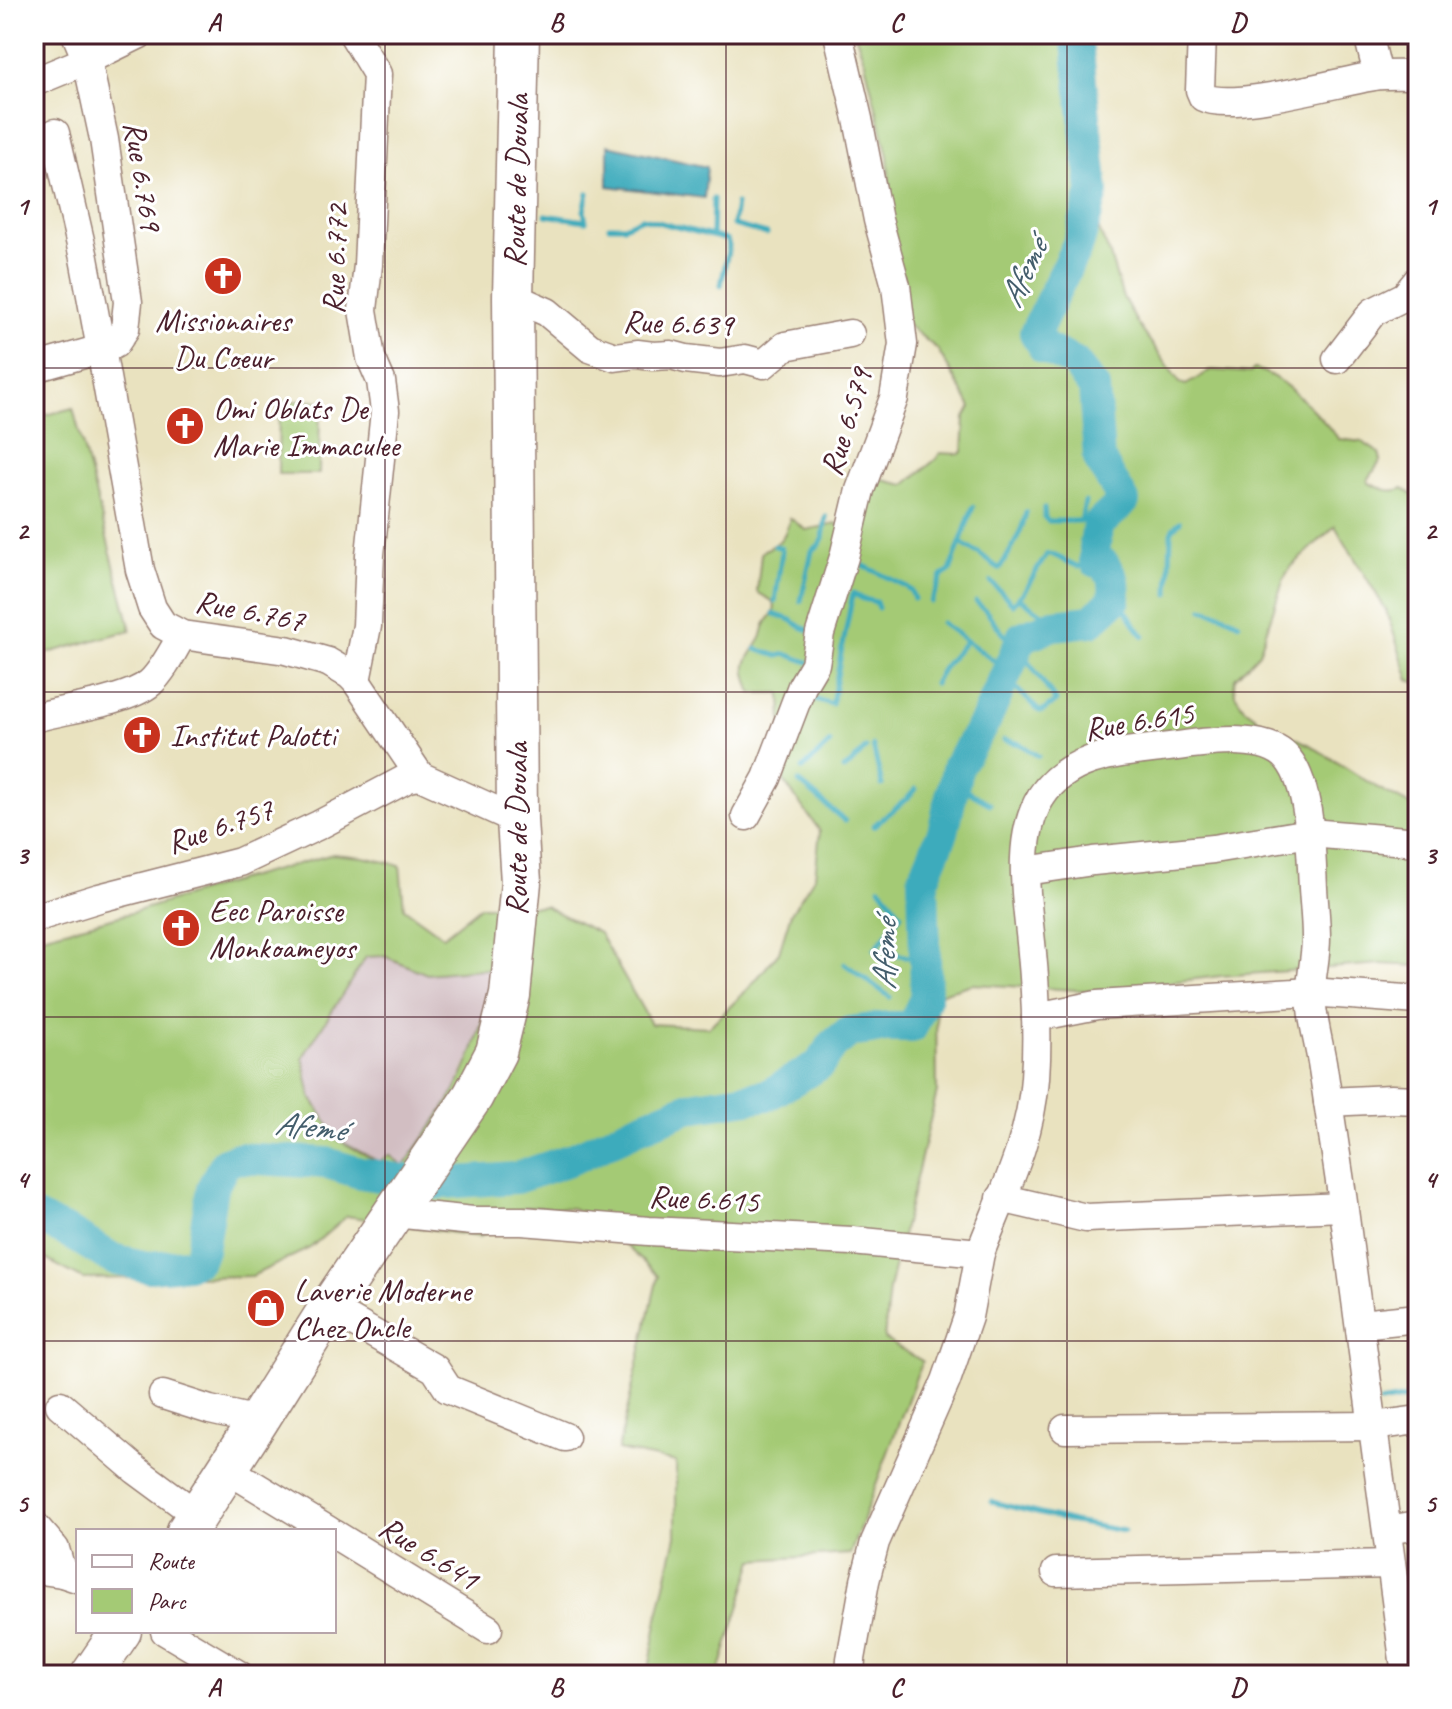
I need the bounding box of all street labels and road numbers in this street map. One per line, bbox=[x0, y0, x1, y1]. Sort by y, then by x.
street label: Route de Douala bbox=[493, 91, 538, 268]
street label: Rue 6.769 bbox=[114, 118, 172, 236]
street label: Rue 6.772 bbox=[313, 201, 358, 315]
street label: Rue 6.639 bbox=[622, 301, 736, 346]
street label: Rue 6.579 bbox=[810, 361, 882, 481]
street label: Rue 6.767 bbox=[192, 580, 310, 642]
street label: Rue 6.615 bbox=[1081, 692, 1198, 750]
street label: Route de Douala bbox=[496, 740, 537, 916]
street label: Rue 6.757 bbox=[161, 788, 280, 863]
street label: Rue 6.615 bbox=[648, 1176, 762, 1222]
street label: Rue 6.641 bbox=[371, 1506, 488, 1600]

